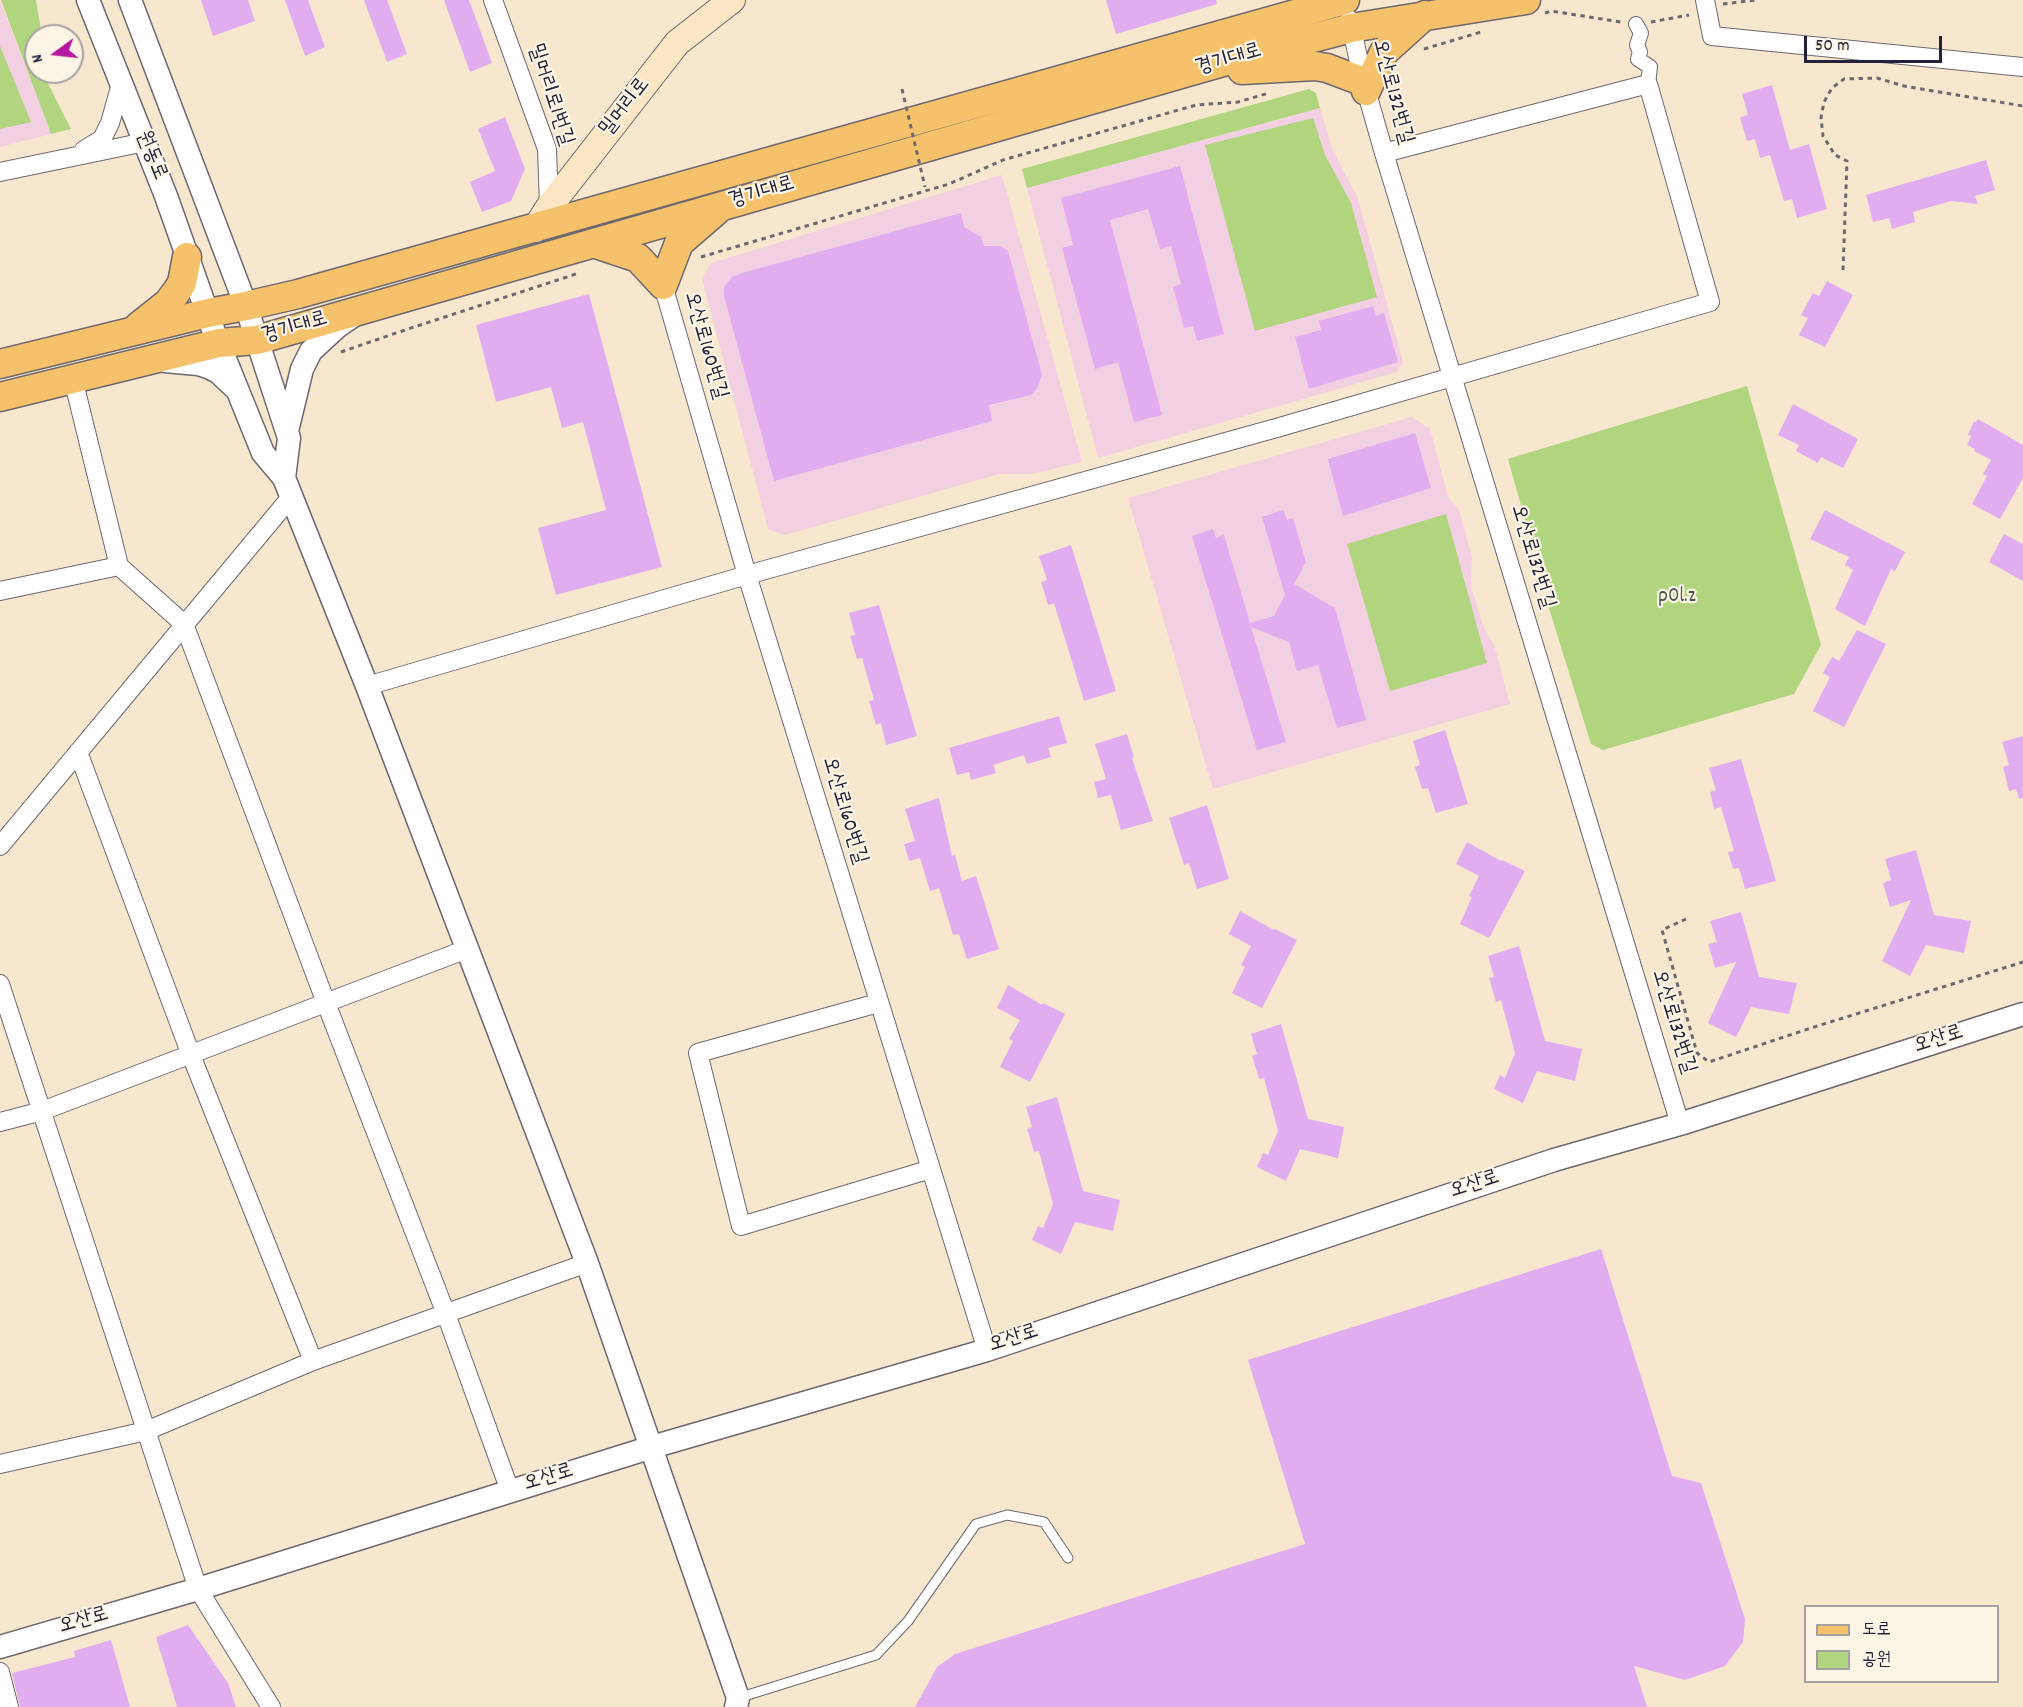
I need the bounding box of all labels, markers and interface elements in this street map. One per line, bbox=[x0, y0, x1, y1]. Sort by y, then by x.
north arrow bbox=[24, 24, 84, 84]
scale bar bbox=[1807, 24, 1945, 62]
text: 50 m bbox=[1815, 34, 1850, 59]
street label: 오산로132번길 bbox=[1365, 37, 1417, 147]
street label: 경기대로 bbox=[1193, 40, 1265, 82]
street label: 밀머리로1번길 bbox=[521, 41, 577, 149]
text: N bbox=[26, 51, 50, 65]
street label: 밀머리로 bbox=[595, 74, 657, 142]
street label: 원동로 bbox=[129, 128, 171, 184]
street label: 경기대로 bbox=[726, 173, 798, 215]
street label: 오산로160번길 bbox=[677, 289, 731, 403]
street label: 경기대로 bbox=[259, 308, 331, 350]
street label: 오산로132번길 bbox=[1503, 502, 1559, 612]
park label: p0l.z bbox=[1658, 585, 1696, 611]
street label: 오산로160번길 bbox=[815, 754, 871, 868]
street label: 오산로132번길 bbox=[1644, 967, 1700, 1077]
street label: 오산로 bbox=[1911, 1021, 1967, 1061]
street label: 오산로 bbox=[1447, 1166, 1503, 1206]
street label: 오산로 bbox=[986, 1320, 1042, 1360]
street label: 오산로 bbox=[521, 1460, 577, 1498]
street label: 오산로 bbox=[56, 1603, 112, 1641]
legend bbox=[1804, 1605, 1999, 1683]
text: 도로 bbox=[1862, 1618, 1891, 1643]
text: 공원 bbox=[1862, 1648, 1891, 1673]

